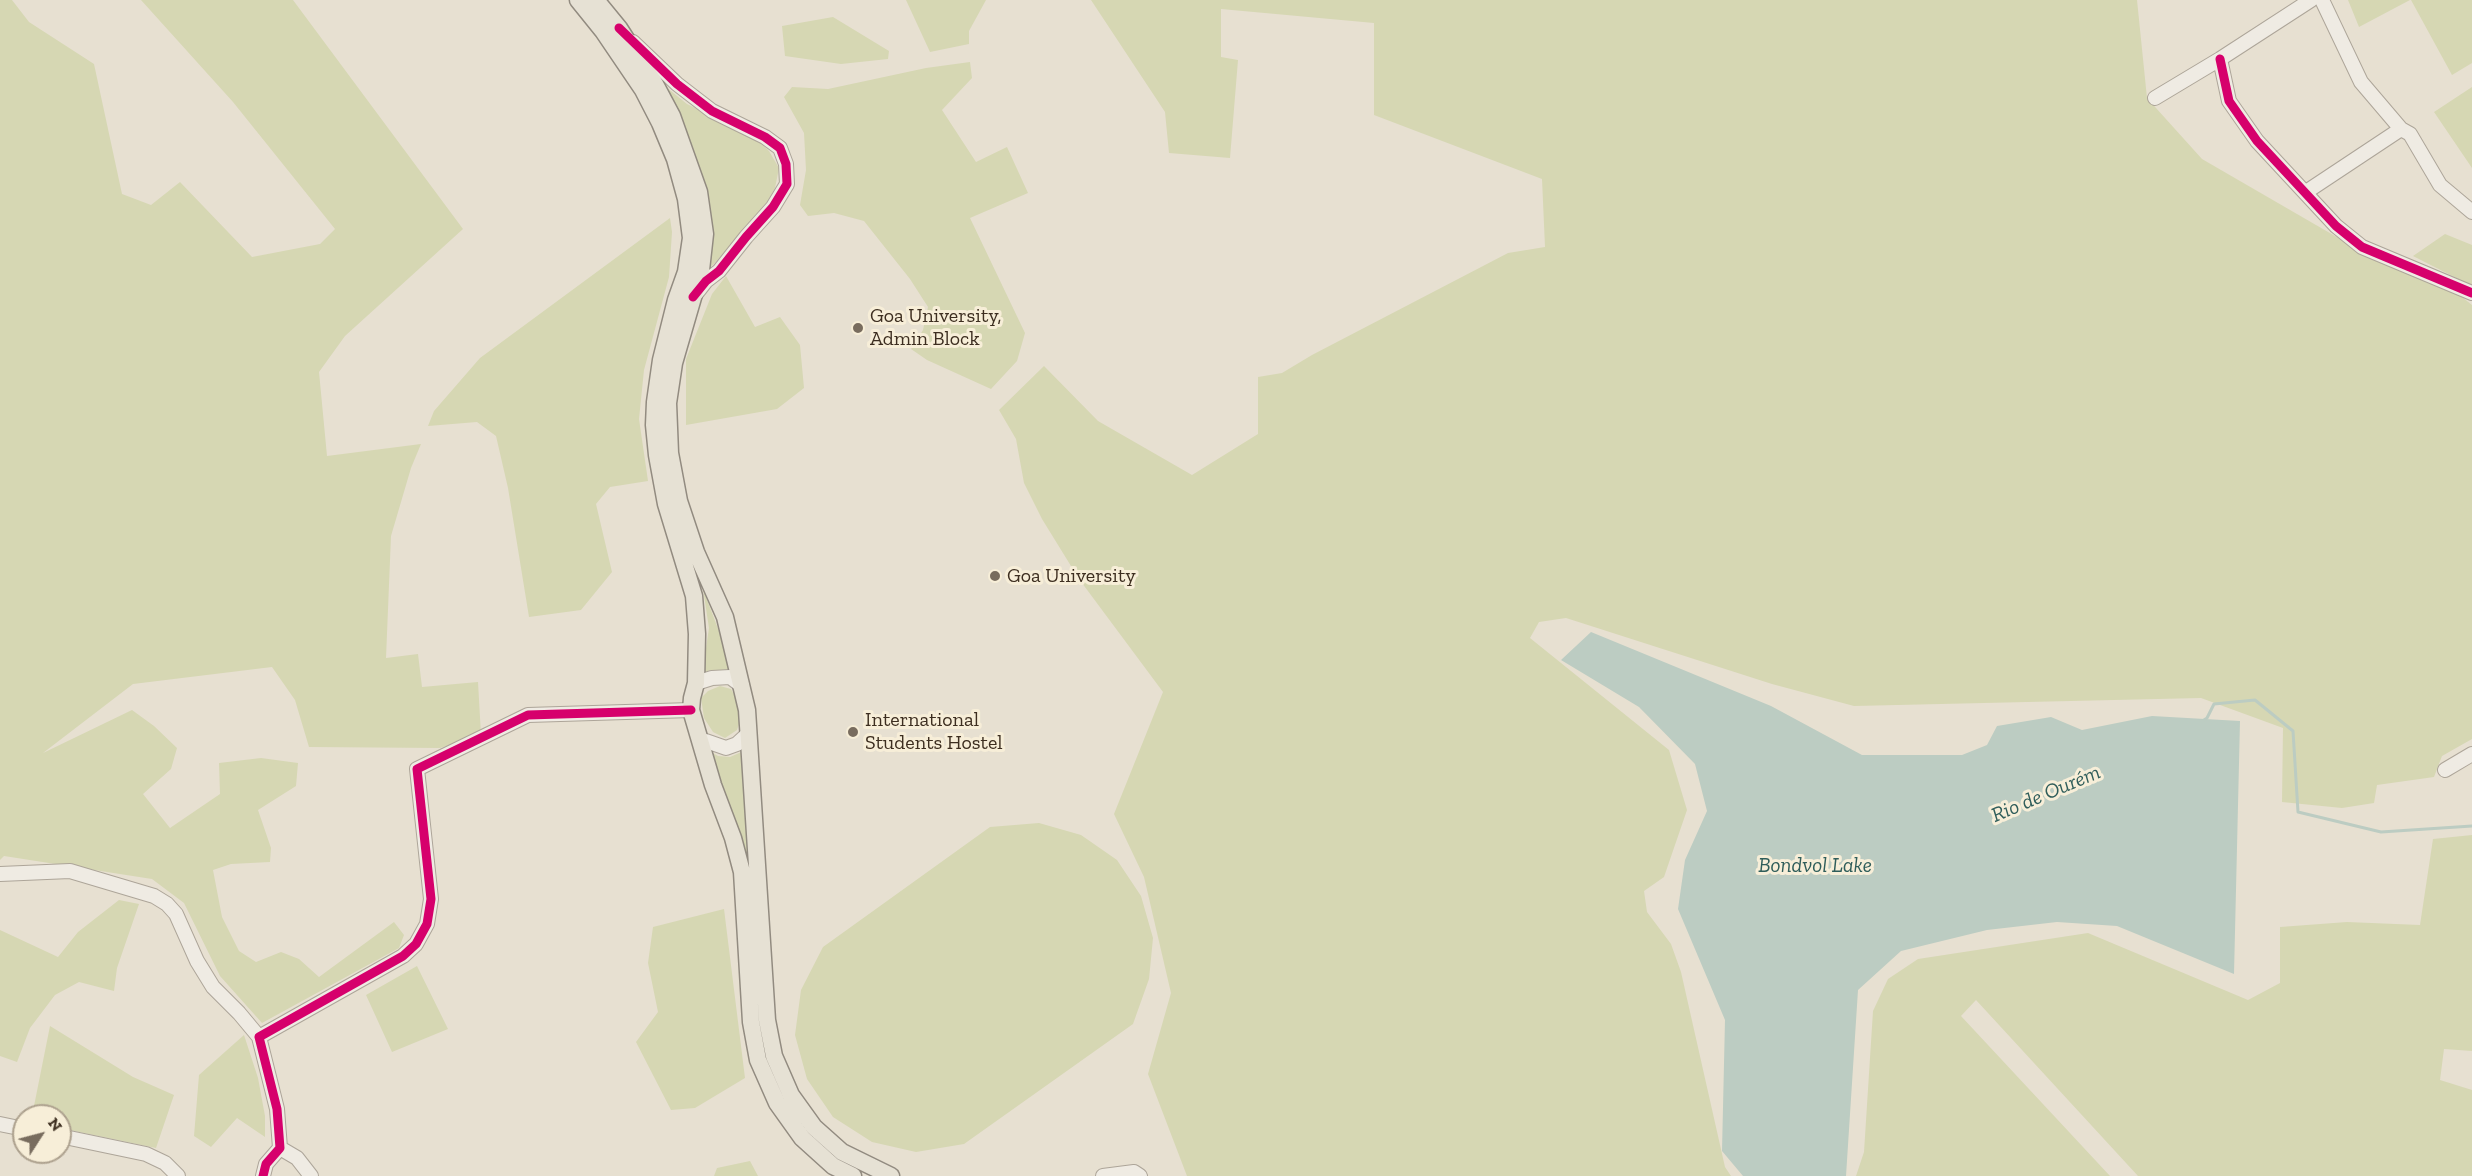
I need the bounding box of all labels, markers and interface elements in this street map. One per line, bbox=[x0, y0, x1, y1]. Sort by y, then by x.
place label: Goa University, Admin Block bbox=[870, 304, 1002, 351]
marker: Goa University, Admin Block bbox=[851, 321, 865, 335]
place label: Goa University bbox=[1007, 564, 1136, 588]
marker: Goa University bbox=[988, 569, 1002, 583]
place label: International Students Hostel bbox=[865, 708, 1003, 755]
marker: International Students Hostel bbox=[846, 725, 860, 739]
water label: Rio de Ourém bbox=[1988, 760, 2104, 828]
water label: Bondvol Lake bbox=[1758, 853, 1872, 879]
north arrow bbox=[12, 1104, 72, 1164]
text: N bbox=[44, 1114, 67, 1135]

